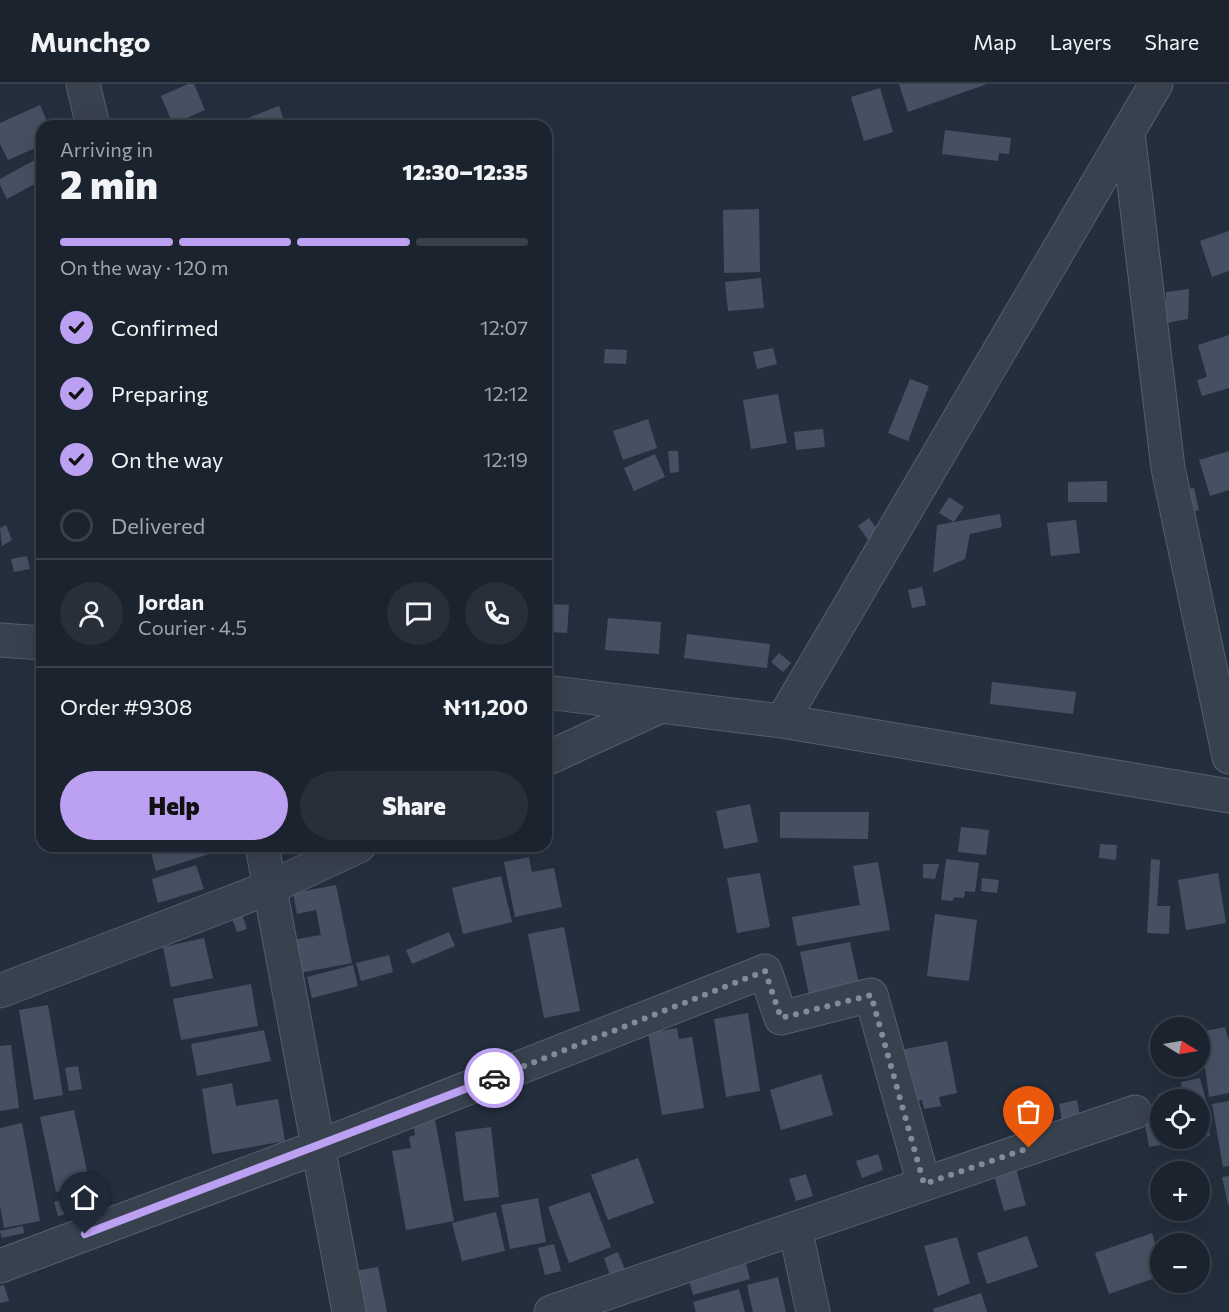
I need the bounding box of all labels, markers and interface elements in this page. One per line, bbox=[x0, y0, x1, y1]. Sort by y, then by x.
text: Munchgo bbox=[30, 24, 151, 58]
text: Map bbox=[973, 29, 1017, 54]
text: Layers bbox=[1050, 29, 1112, 54]
text: Share bbox=[1145, 29, 1199, 54]
text: Arriving in bbox=[60, 137, 153, 161]
text: 12:30–12:35 bbox=[402, 158, 528, 185]
text: 2 min bbox=[60, 159, 158, 207]
text: On the way · 120 m bbox=[60, 255, 228, 279]
icon: check bbox=[60, 311, 93, 344]
text: Confirmed bbox=[111, 314, 218, 341]
text: 12:07 bbox=[480, 315, 528, 339]
icon: check bbox=[60, 377, 93, 410]
text: Preparing bbox=[111, 380, 208, 407]
text: 12:12 bbox=[484, 381, 528, 405]
icon: check bbox=[60, 443, 93, 476]
text: On the way bbox=[111, 446, 223, 473]
text: 12:19 bbox=[483, 447, 528, 471]
text: Delivered bbox=[111, 512, 205, 539]
button: person bbox=[60, 582, 123, 645]
button: chat bbox=[387, 582, 450, 645]
button: phone bbox=[465, 582, 528, 645]
text: Jordan bbox=[138, 588, 204, 615]
text: Courier · 4.5 bbox=[138, 615, 247, 639]
text: Order #9308 bbox=[60, 693, 192, 720]
text: ₦11,200 bbox=[443, 693, 528, 720]
button: Help bbox=[60, 771, 288, 840]
button: Share bbox=[300, 771, 528, 840]
north arrow bbox=[1150, 1017, 1210, 1077]
map controls bbox=[1150, 1017, 1210, 1293]
courier bbox=[464, 1048, 524, 1108]
icon: car bbox=[478, 1062, 511, 1095]
pin bbox=[1003, 1086, 1054, 1148]
button: locate bbox=[1150, 1089, 1210, 1149]
icon: bag bbox=[1012, 1095, 1045, 1128]
button: + bbox=[1150, 1161, 1210, 1221]
pin bbox=[59, 1172, 110, 1234]
icon: home bbox=[68, 1181, 101, 1214]
button: − bbox=[1150, 1233, 1210, 1293]

